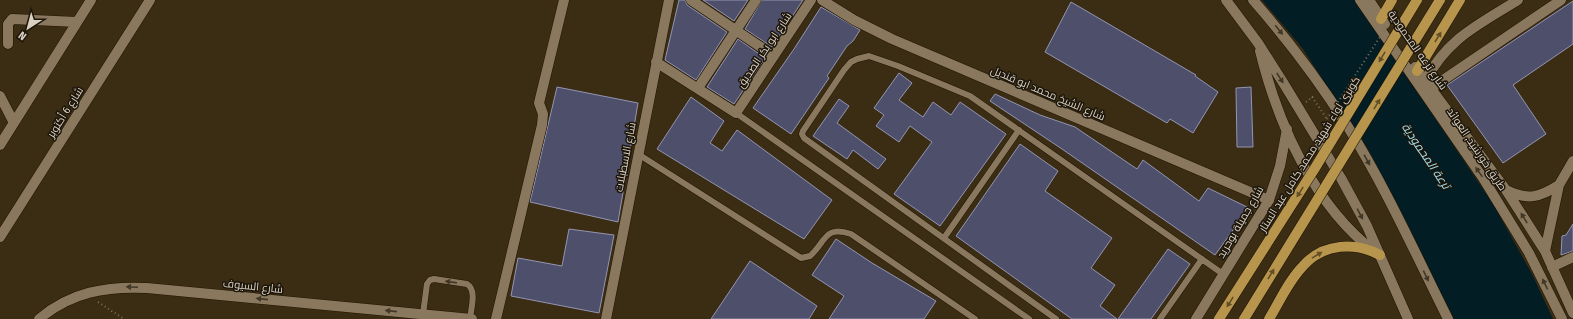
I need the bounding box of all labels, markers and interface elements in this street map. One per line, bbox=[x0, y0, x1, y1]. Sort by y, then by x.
north arrow bbox=[8, 8, 48, 48]
street label: شارع ترعه المحمودية bbox=[1384, 8, 1450, 93]
street label: شارع ابو بكر الصديق bbox=[734, 10, 795, 91]
one-way arrow bbox=[1274, 24, 1283, 35]
text: N bbox=[16, 28, 29, 43]
one-way arrow bbox=[1434, 31, 1441, 43]
one-way arrow bbox=[1379, 51, 1386, 63]
street label: شارع الشيخ محمد ابو قنديل bbox=[988, 63, 1107, 124]
one-way arrow bbox=[1277, 72, 1284, 84]
street label: كوبرى لواء شهيد محمد كامل عبد الستار bbox=[1255, 74, 1363, 235]
street label: شارع 6 أكتوبر bbox=[43, 84, 87, 142]
one-way arrow bbox=[1373, 99, 1381, 109]
street label: طريق خورشيد, العوائد bbox=[1444, 105, 1509, 193]
water label: ترعة المحمودية bbox=[1399, 120, 1455, 194]
street label: شارع الاسطبلات bbox=[612, 121, 640, 193]
one-way arrow bbox=[1364, 154, 1371, 166]
one-way arrow bbox=[1475, 167, 1483, 177]
street label: شارع جميلة بوحريد bbox=[1214, 184, 1267, 261]
one-way arrow bbox=[1296, 186, 1303, 198]
one-way arrow bbox=[1357, 208, 1364, 220]
one-way arrow bbox=[1520, 213, 1528, 223]
one-way arrow bbox=[1312, 251, 1322, 259]
one-way arrow bbox=[1267, 269, 1275, 279]
one-way arrow bbox=[1423, 270, 1429, 282]
street label: شارع السيوف bbox=[222, 277, 284, 297]
one-way arrow bbox=[445, 278, 457, 285]
one-way arrow bbox=[1542, 278, 1548, 290]
one-way arrow bbox=[125, 284, 138, 290]
one-way arrow bbox=[256, 295, 268, 302]
one-way arrow bbox=[1226, 297, 1234, 307]
one-way arrow bbox=[385, 308, 397, 315]

